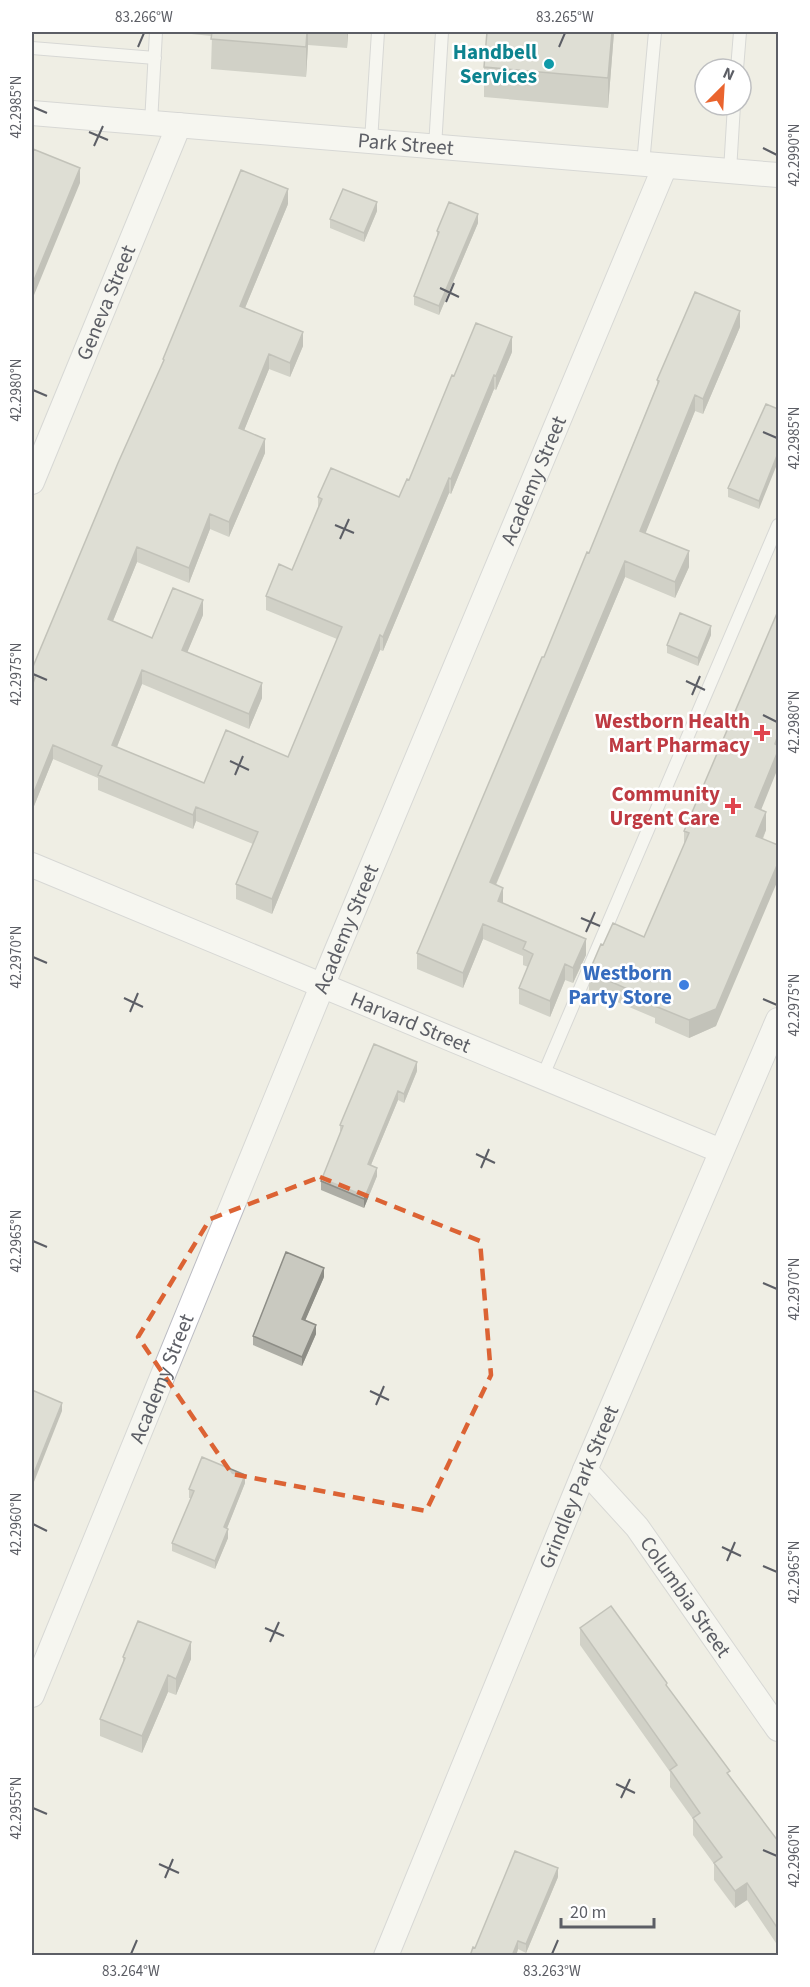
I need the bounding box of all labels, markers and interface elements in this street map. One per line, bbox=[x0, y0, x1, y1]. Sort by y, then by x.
text: 83.266°W bbox=[115, 7, 173, 28]
text: 83.265°W bbox=[536, 7, 594, 28]
place label: Handbell Services bbox=[453, 37, 537, 91]
marker: Handbell Services bbox=[542, 57, 556, 71]
north arrow bbox=[693, 57, 753, 117]
text: N bbox=[719, 62, 738, 86]
text: 42.2985°N bbox=[6, 75, 27, 139]
text: 42.2990°N bbox=[784, 123, 805, 187]
street label: Park Street bbox=[357, 125, 455, 163]
street label: Geneva Street bbox=[69, 240, 143, 365]
text: 42.2980°N bbox=[6, 358, 27, 422]
text: 42.2985°N bbox=[784, 406, 805, 470]
street label: Academy Street bbox=[493, 411, 574, 550]
text: 42.2975°N bbox=[6, 642, 27, 706]
text: 42.2980°N bbox=[784, 690, 805, 754]
place label: Westborn Health Mart Pharmacy bbox=[595, 706, 750, 760]
marker: Westborn Health Mart Pharmacy bbox=[755, 726, 769, 740]
place label: Community Urgent Care bbox=[610, 779, 720, 833]
marker: Community Urgent Care bbox=[724, 797, 742, 815]
street label: Academy Street bbox=[306, 860, 386, 998]
text: 42.2970°N bbox=[6, 925, 27, 989]
place label: Westborn Party Store bbox=[568, 958, 672, 1012]
text: 42.2975°N bbox=[784, 973, 805, 1037]
marker: Westborn Party Store bbox=[677, 978, 691, 992]
street label: Harvard Street bbox=[346, 984, 475, 1061]
text: 42.2965°N bbox=[6, 1209, 27, 1273]
text: 42.2970°N bbox=[784, 1257, 805, 1321]
street label: Academy Street bbox=[122, 1309, 201, 1448]
street label: Grindley Park Street bbox=[531, 1401, 626, 1573]
text: 42.2960°N bbox=[6, 1492, 27, 1556]
street label: Columbia Street bbox=[633, 1530, 738, 1663]
text: 42.2965°N bbox=[784, 1540, 805, 1604]
text: 42.2955°N bbox=[6, 1776, 27, 1840]
text: 42.2960°N bbox=[784, 1824, 805, 1888]
scale bar bbox=[561, 1891, 654, 1929]
text: 20 m bbox=[570, 1900, 606, 1925]
text: 83.264°W bbox=[102, 1961, 160, 1982]
text: 83.263°W bbox=[523, 1961, 581, 1982]

